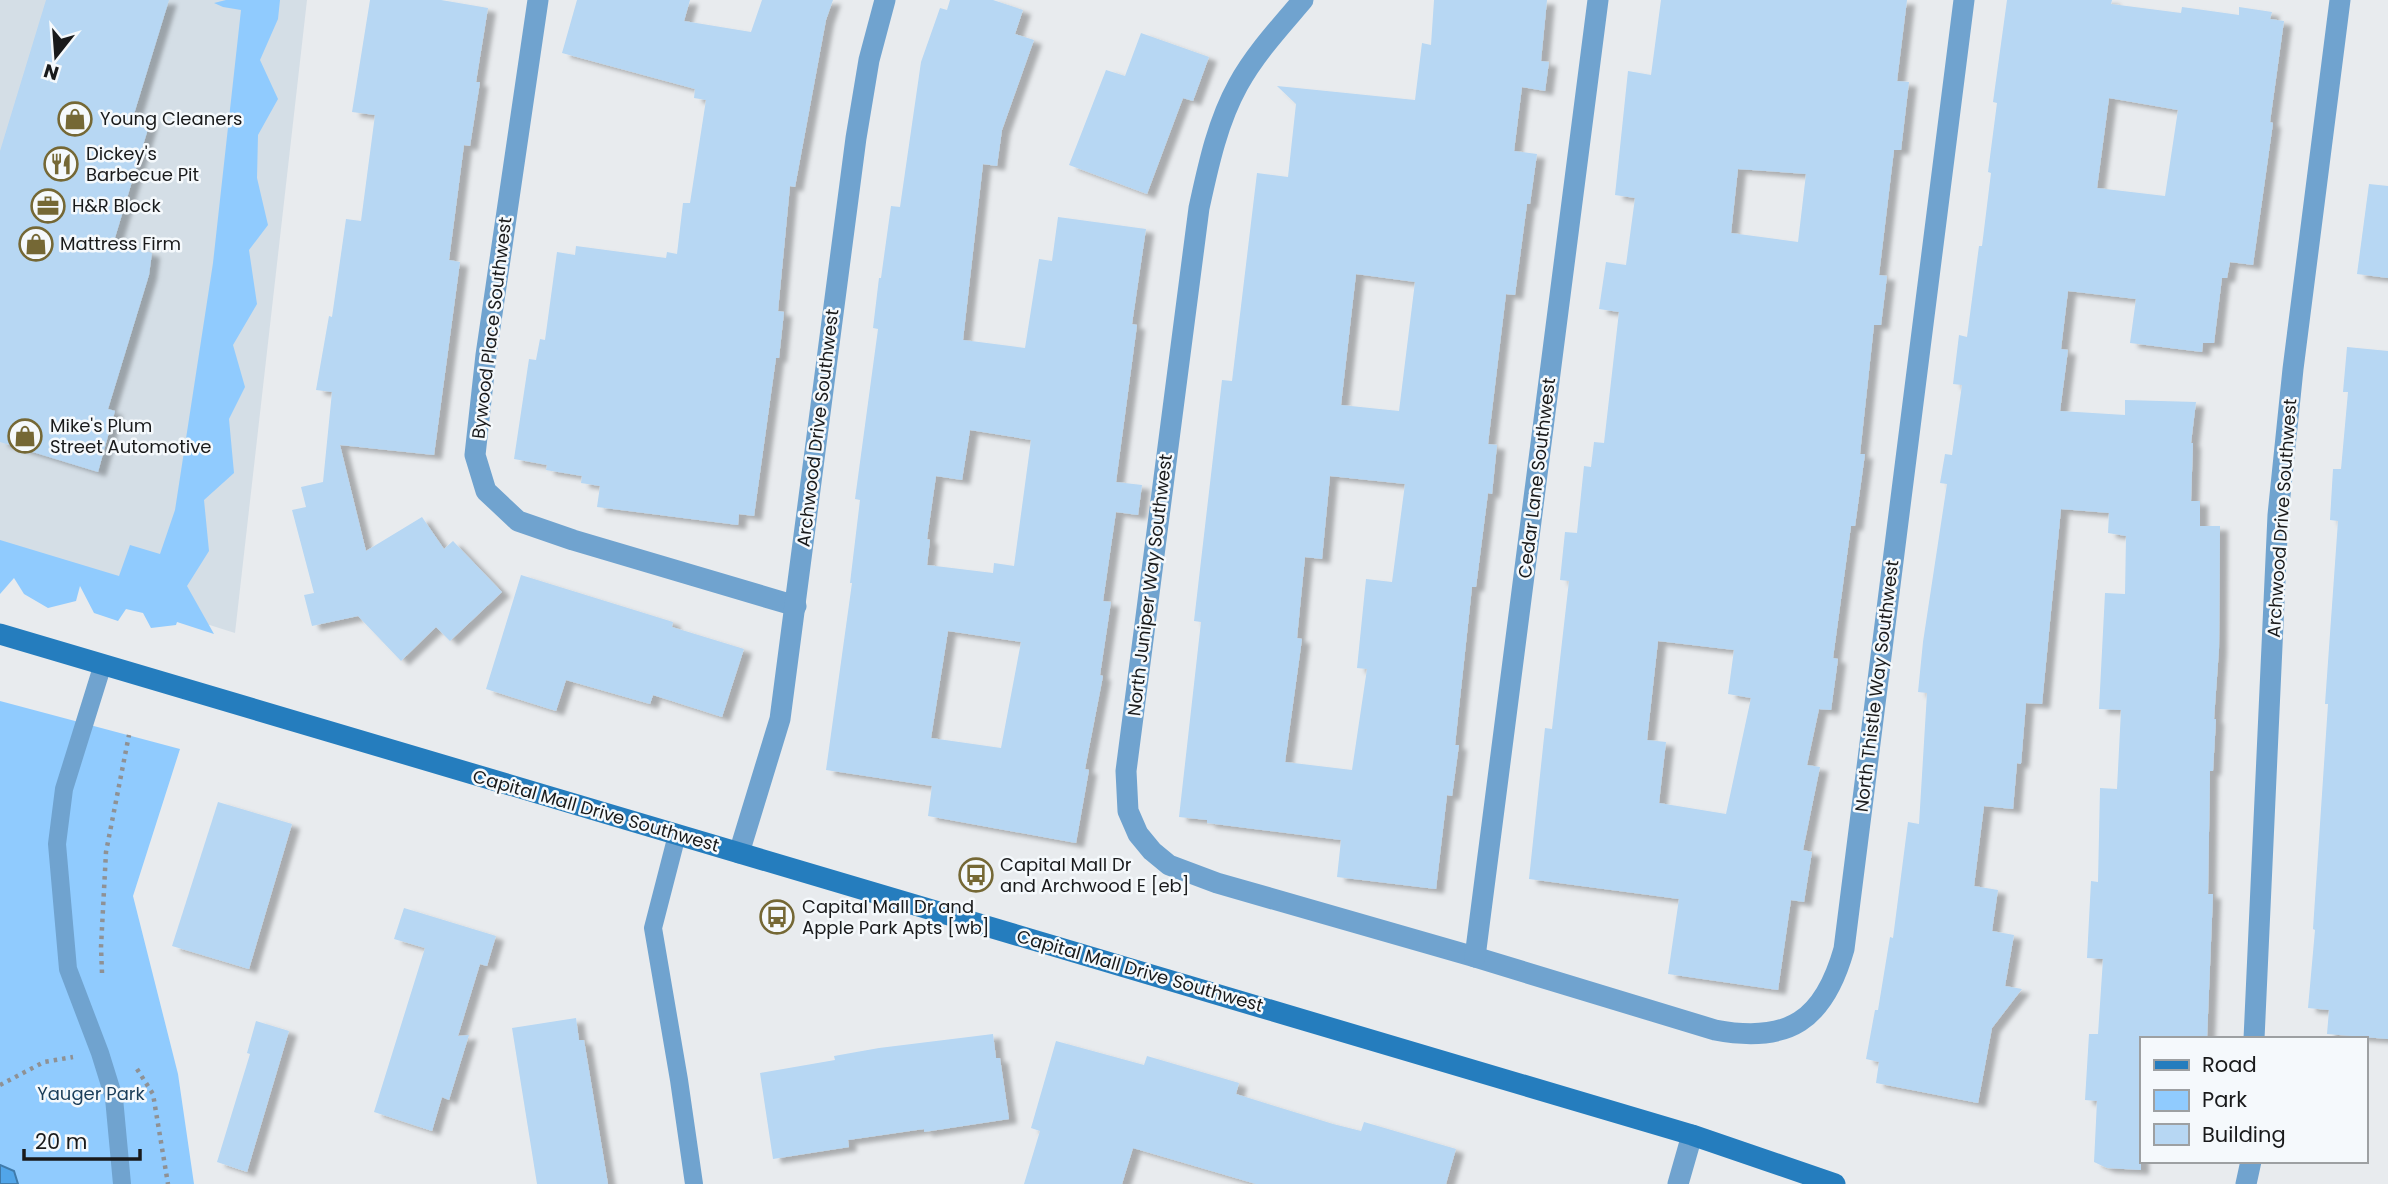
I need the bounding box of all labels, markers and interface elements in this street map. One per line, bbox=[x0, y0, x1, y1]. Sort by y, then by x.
north arrow bbox=[21, 21, 91, 91]
text: N bbox=[40, 57, 62, 87]
shop icon: Young Cleaners bbox=[56, 100, 94, 138]
place label: Young Cleaners bbox=[100, 106, 243, 131]
place label: Dickey's Barbecue Pit bbox=[86, 141, 199, 187]
restaurant icon: Dickey's Barbecue Pit bbox=[42, 145, 80, 183]
office icon: H&R Block bbox=[29, 187, 67, 225]
place label: H&R Block bbox=[72, 193, 161, 218]
street label: Bywood Place Southwest bbox=[465, 216, 518, 440]
shop icon: Mattress Firm bbox=[17, 225, 55, 263]
place label: Mattress Firm bbox=[60, 231, 181, 256]
street label: Archwood Drive Southwest bbox=[791, 308, 845, 548]
street label: Cedar Lane Southwest bbox=[1512, 376, 1561, 580]
street label: Archwood Drive Southwest bbox=[2261, 398, 2302, 638]
place label: Mike's Plum Street Automotive bbox=[50, 413, 212, 459]
shop icon: Mike's Plum Street Automotive bbox=[6, 417, 44, 455]
street label: North Juniper Way Southwest bbox=[1121, 452, 1178, 717]
street label: North Thistle Way Southwest bbox=[1849, 558, 1904, 814]
street label: Capital Mall Drive Southwest bbox=[470, 763, 722, 858]
place label: Capital Mall Dr and Archwood E [eb] bbox=[1000, 852, 1189, 898]
bus stop icon: Capital Mall Dr and Archwood E [eb] bbox=[957, 856, 995, 894]
place label: Capital Mall Dr and Apple Park Apts [wb] bbox=[802, 894, 989, 940]
bus stop icon: Capital Mall Dr and Apple Park Apts [wb] bbox=[758, 898, 796, 936]
street label: Capital Mall Drive Southwest bbox=[1014, 923, 1266, 1018]
legend bbox=[2140, 1037, 2367, 1163]
text: Road bbox=[2202, 1050, 2257, 1079]
park label: Yauger Park bbox=[37, 1081, 146, 1106]
text: Park bbox=[2202, 1085, 2247, 1114]
scale bar bbox=[24, 1118, 140, 1162]
text: Building bbox=[2202, 1120, 2286, 1149]
text: 20 m bbox=[35, 1127, 88, 1156]

